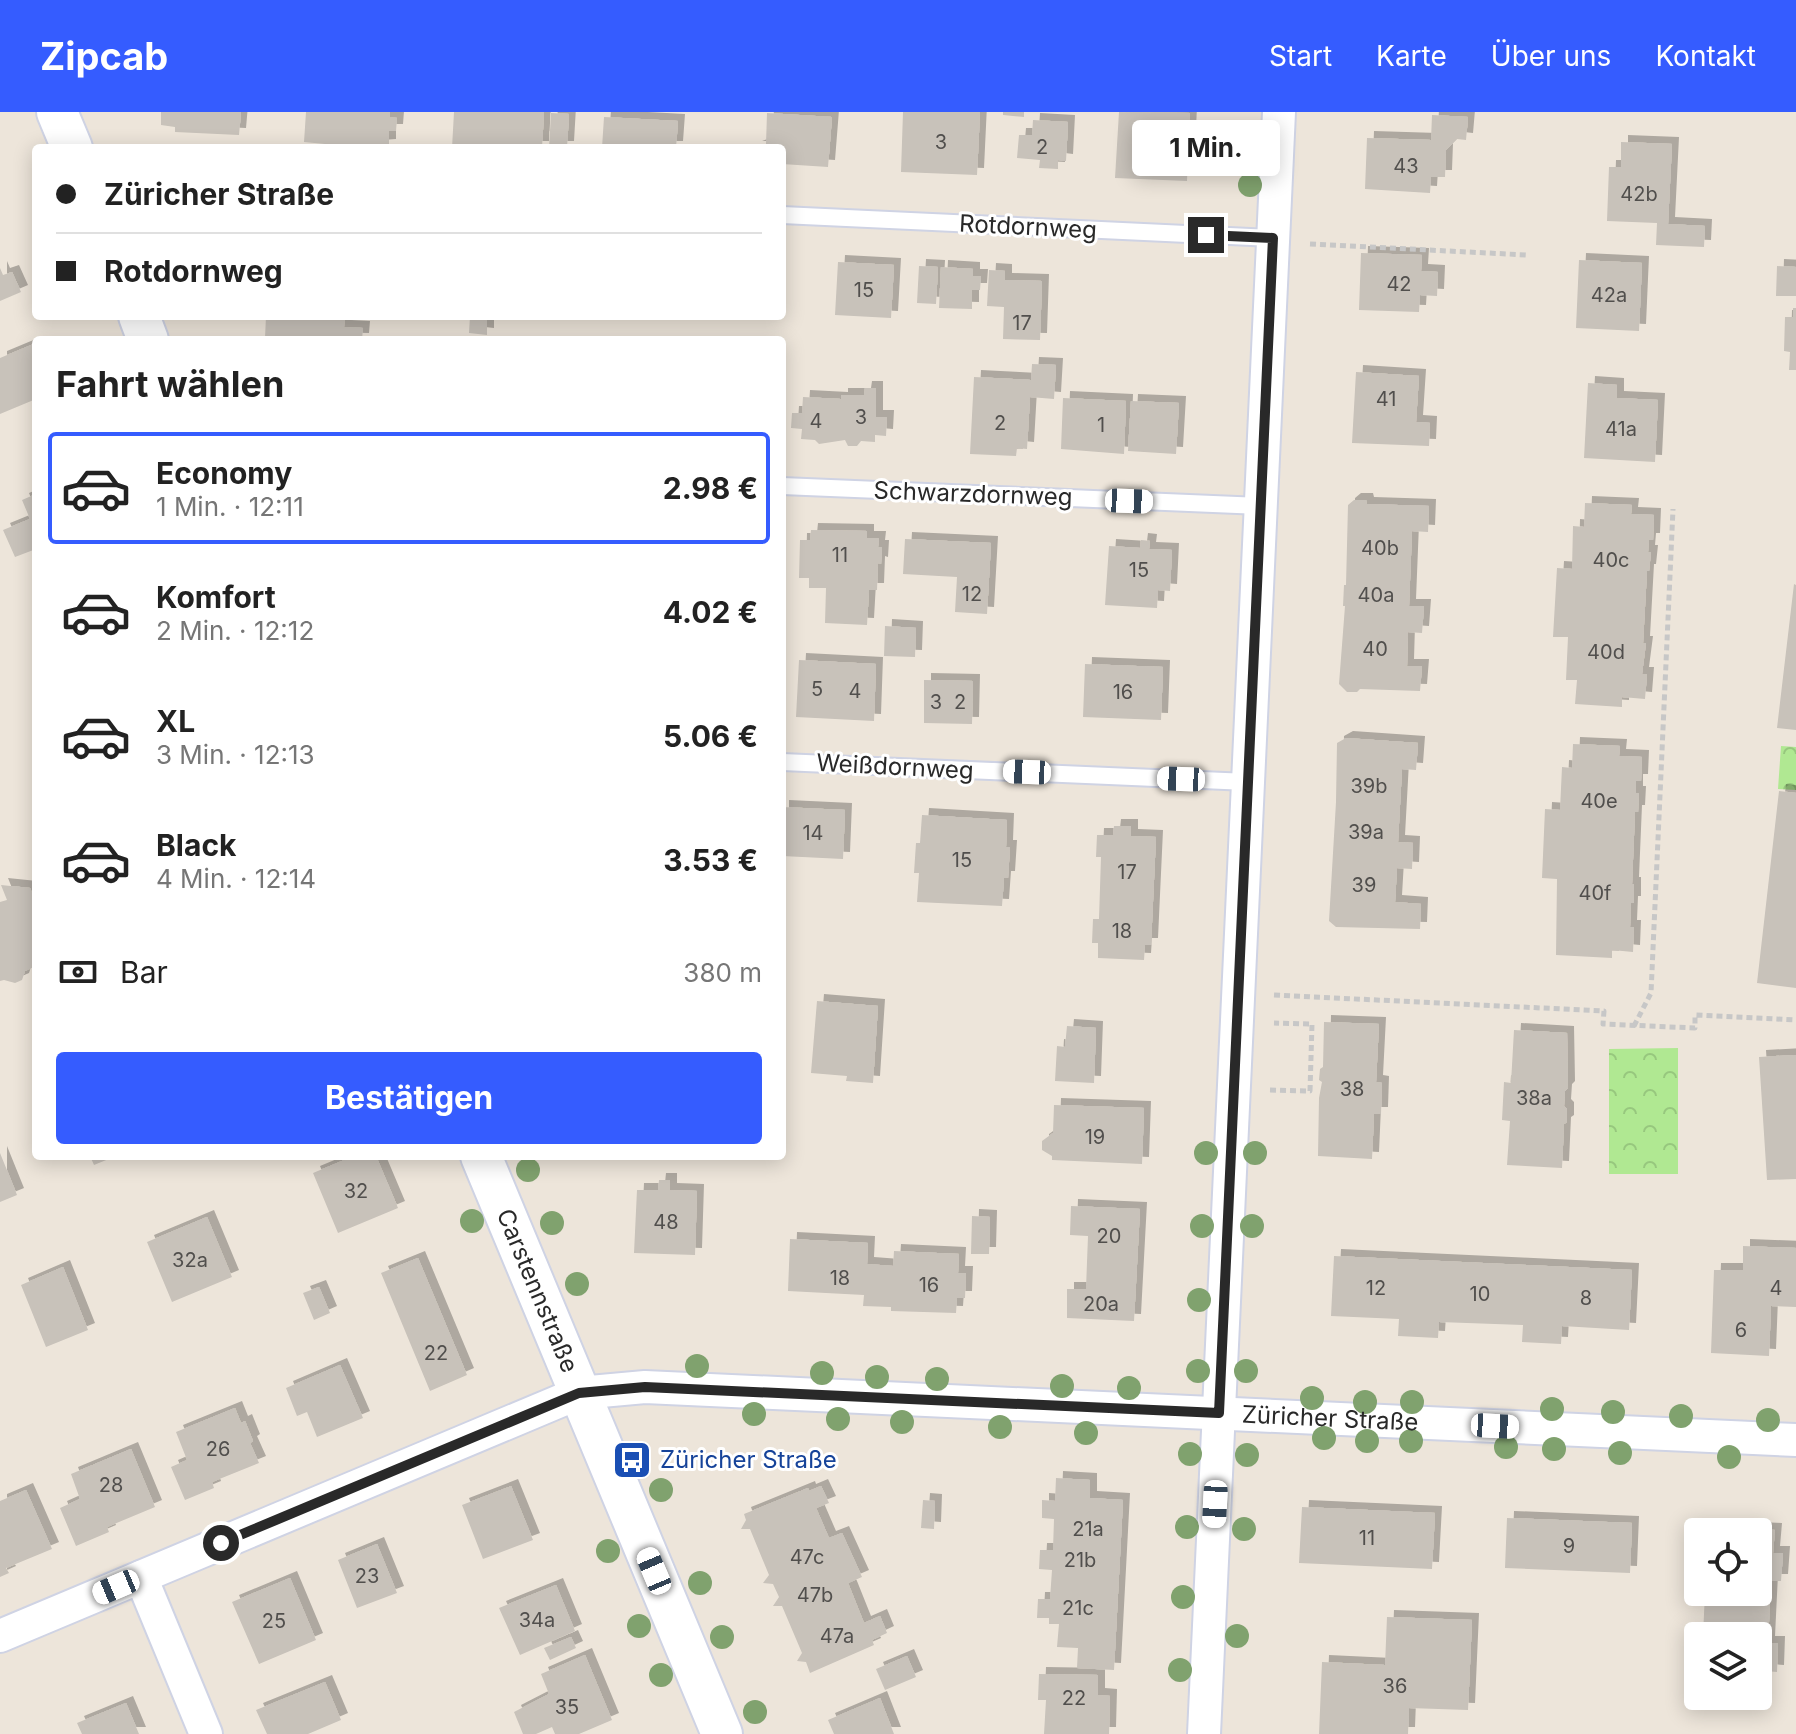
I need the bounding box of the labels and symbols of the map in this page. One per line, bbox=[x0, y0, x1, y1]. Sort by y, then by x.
callout: 1 Min. bbox=[1132, 119, 1280, 175]
house number: 3 bbox=[935, 130, 947, 154]
house number: 2 bbox=[1036, 135, 1048, 159]
house number: 43 bbox=[1393, 154, 1419, 178]
house number: 42b bbox=[1620, 182, 1658, 206]
street label: Rotdornweg bbox=[959, 208, 1098, 245]
route end bbox=[1188, 217, 1224, 253]
house number: 42 bbox=[1386, 272, 1412, 296]
house number: 15 bbox=[854, 278, 874, 302]
house number: 42a bbox=[1591, 283, 1627, 307]
house number: 17 bbox=[1012, 311, 1032, 335]
house number: 41 bbox=[1376, 387, 1396, 411]
house number: 3 bbox=[855, 405, 867, 429]
house number: 4 bbox=[810, 409, 822, 433]
house number: 2 bbox=[994, 411, 1006, 435]
house number: 1 bbox=[1097, 413, 1105, 437]
house number: 41a bbox=[1605, 417, 1637, 441]
street label: Schwarzdornweg bbox=[873, 476, 1073, 511]
car bbox=[1105, 488, 1153, 514]
house number: 40b bbox=[1361, 536, 1399, 560]
house number: 11 bbox=[832, 543, 848, 567]
house number: 40c bbox=[1593, 548, 1629, 572]
house number: 15 bbox=[1129, 558, 1149, 582]
house number: 12 bbox=[962, 582, 982, 606]
house number: 40a bbox=[1358, 583, 1394, 607]
house number: 40 bbox=[1362, 637, 1388, 661]
house number: 40d bbox=[1587, 640, 1625, 664]
house number: 5 bbox=[811, 677, 823, 701]
house number: 4 bbox=[849, 679, 861, 703]
house number: 16 bbox=[1113, 680, 1133, 704]
house number: 3 bbox=[930, 690, 942, 714]
house number: 2 bbox=[954, 690, 966, 714]
street label: Weißdornweg bbox=[816, 748, 974, 785]
car bbox=[1003, 759, 1051, 785]
car bbox=[1157, 766, 1205, 792]
house number: 39b bbox=[1350, 774, 1388, 798]
house number: 40e bbox=[1580, 789, 1618, 813]
house number: 39a bbox=[1348, 820, 1384, 844]
house number: 14 bbox=[802, 821, 824, 845]
house number: 15 bbox=[952, 848, 972, 872]
house number: 17 bbox=[1117, 860, 1137, 884]
house number: 39 bbox=[1352, 873, 1376, 897]
house number: 40f bbox=[1579, 881, 1612, 905]
house number: 18 bbox=[1112, 919, 1132, 943]
house number: 38 bbox=[1340, 1077, 1364, 1101]
house number: 38a bbox=[1516, 1086, 1552, 1110]
house number: 19 bbox=[1085, 1125, 1105, 1149]
house number: 32 bbox=[344, 1179, 368, 1203]
street label: Carstennstraße bbox=[491, 1204, 585, 1377]
house number: 48 bbox=[653, 1210, 679, 1234]
house number: 20 bbox=[1097, 1224, 1121, 1248]
house number: 32a bbox=[172, 1248, 208, 1272]
house number: 18 bbox=[830, 1266, 850, 1290]
house number: 16 bbox=[919, 1273, 939, 1297]
house number: 12 bbox=[1366, 1276, 1386, 1300]
house number: 4 bbox=[1770, 1276, 1782, 1300]
house number: 10 bbox=[1470, 1282, 1490, 1306]
house number: 8 bbox=[1580, 1286, 1592, 1310]
house number: 20a bbox=[1083, 1292, 1119, 1316]
house number: 6 bbox=[1735, 1318, 1747, 1342]
house number: 22 bbox=[424, 1341, 448, 1365]
street label: Züricher Straße bbox=[1241, 1399, 1419, 1437]
car bbox=[1470, 1413, 1520, 1439]
house number: 26 bbox=[206, 1437, 230, 1461]
bus stop icon: Züricher Straße bbox=[611, 1439, 653, 1481]
place label: Züricher Straße bbox=[660, 1445, 837, 1474]
house number: 28 bbox=[99, 1473, 123, 1497]
car bbox=[1202, 1479, 1228, 1529]
house number: 21a bbox=[1072, 1517, 1104, 1541]
route start bbox=[203, 1525, 239, 1561]
house number: 11 bbox=[1359, 1526, 1375, 1550]
house number: 9 bbox=[1563, 1534, 1575, 1558]
car bbox=[634, 1544, 674, 1598]
house number: 47c bbox=[790, 1545, 824, 1569]
house number: 21b bbox=[1064, 1548, 1096, 1572]
house number: 23 bbox=[355, 1564, 379, 1588]
car bbox=[89, 1567, 143, 1607]
house number: 47b bbox=[797, 1583, 833, 1607]
house number: 21c bbox=[1062, 1596, 1094, 1620]
house number: 34a bbox=[519, 1608, 555, 1632]
house number: 25 bbox=[262, 1609, 286, 1633]
house number: 47a bbox=[820, 1624, 854, 1648]
house number: 36 bbox=[1383, 1674, 1407, 1698]
house number: 22 bbox=[1062, 1686, 1086, 1710]
house number: 35 bbox=[555, 1695, 579, 1719]

